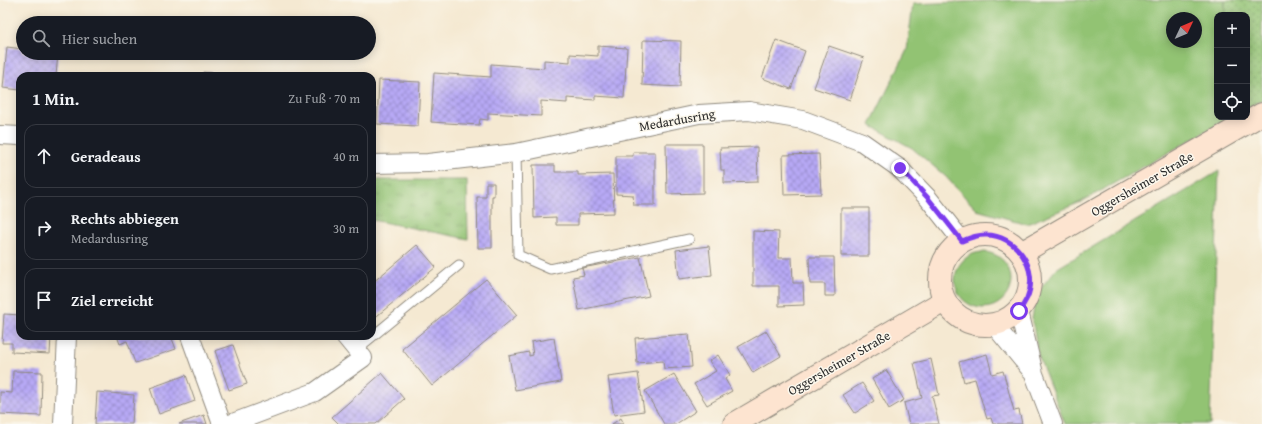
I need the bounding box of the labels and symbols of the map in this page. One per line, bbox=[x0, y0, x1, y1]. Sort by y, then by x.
north arrow bbox=[1166, 12, 1202, 48]
street label: Medardusring bbox=[637, 104, 717, 136]
street label: Oggersheimer Straße bbox=[1087, 147, 1197, 221]
route end bbox=[891, 159, 909, 177]
route start bbox=[1010, 302, 1028, 320]
street label: Oggersheimer Straße bbox=[784, 326, 894, 400]

